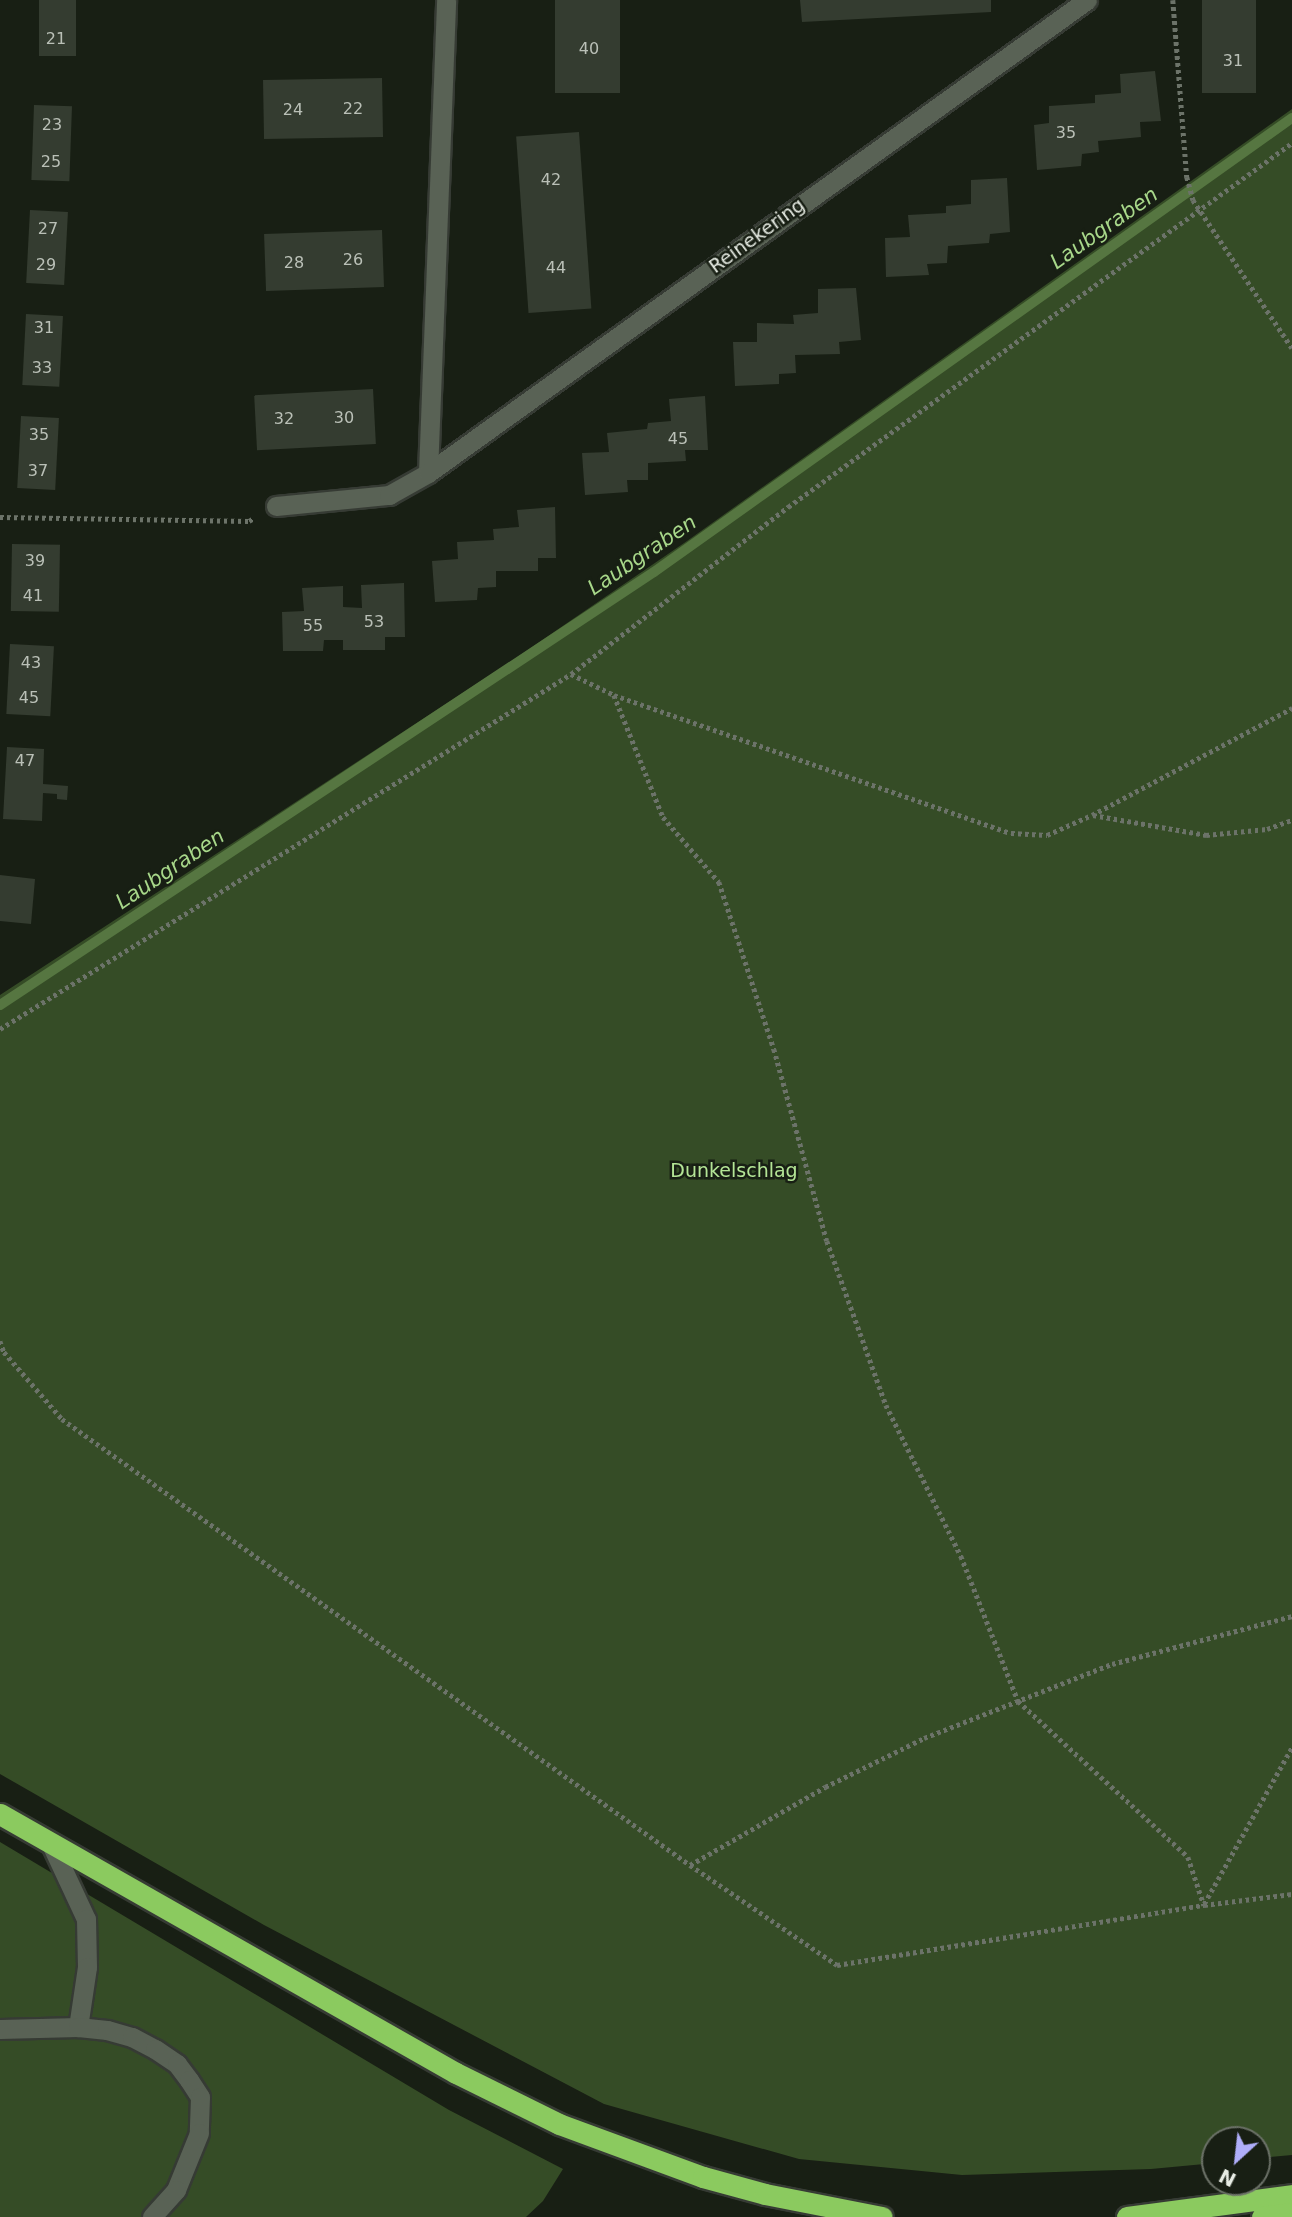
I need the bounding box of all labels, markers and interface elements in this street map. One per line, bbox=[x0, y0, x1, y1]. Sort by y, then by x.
house number: 21 bbox=[46, 29, 66, 49]
house number: 40 bbox=[579, 39, 599, 59]
house number: 31 bbox=[1223, 51, 1243, 71]
house number: 22 bbox=[343, 99, 363, 119]
house number: 24 bbox=[283, 100, 303, 120]
house number: 23 bbox=[42, 115, 62, 135]
house number: 35 bbox=[1056, 123, 1076, 143]
house number: 25 bbox=[41, 152, 61, 172]
house number: 42 bbox=[541, 170, 561, 190]
water label: Laubgraben bbox=[1045, 182, 1163, 274]
street label: Reinekering bbox=[705, 194, 809, 278]
house number: 27 bbox=[38, 219, 58, 239]
house number: 26 bbox=[343, 250, 363, 270]
house number: 28 bbox=[284, 253, 304, 273]
house number: 29 bbox=[36, 255, 56, 275]
house number: 44 bbox=[546, 258, 566, 278]
house number: 31 bbox=[34, 318, 54, 338]
house number: 33 bbox=[32, 358, 52, 378]
house number: 30 bbox=[334, 408, 354, 428]
house number: 32 bbox=[274, 409, 294, 429]
house number: 35 bbox=[29, 425, 49, 445]
house number: 45 bbox=[668, 429, 688, 449]
house number: 37 bbox=[28, 461, 48, 481]
water label: Laubgraben bbox=[583, 509, 701, 601]
house number: 39 bbox=[25, 551, 45, 571]
house number: 41 bbox=[23, 586, 43, 606]
house number: 53 bbox=[364, 612, 384, 632]
house number: 55 bbox=[303, 616, 323, 636]
house number: 43 bbox=[21, 653, 41, 673]
house number: 45 bbox=[19, 688, 39, 708]
house number: 47 bbox=[15, 751, 35, 771]
water label: Laubgraben bbox=[111, 823, 229, 915]
park label: Dunkelschlag bbox=[670, 1160, 798, 1182]
north arrow bbox=[1201, 2126, 1271, 2196]
text: N bbox=[1215, 2165, 1239, 2191]

